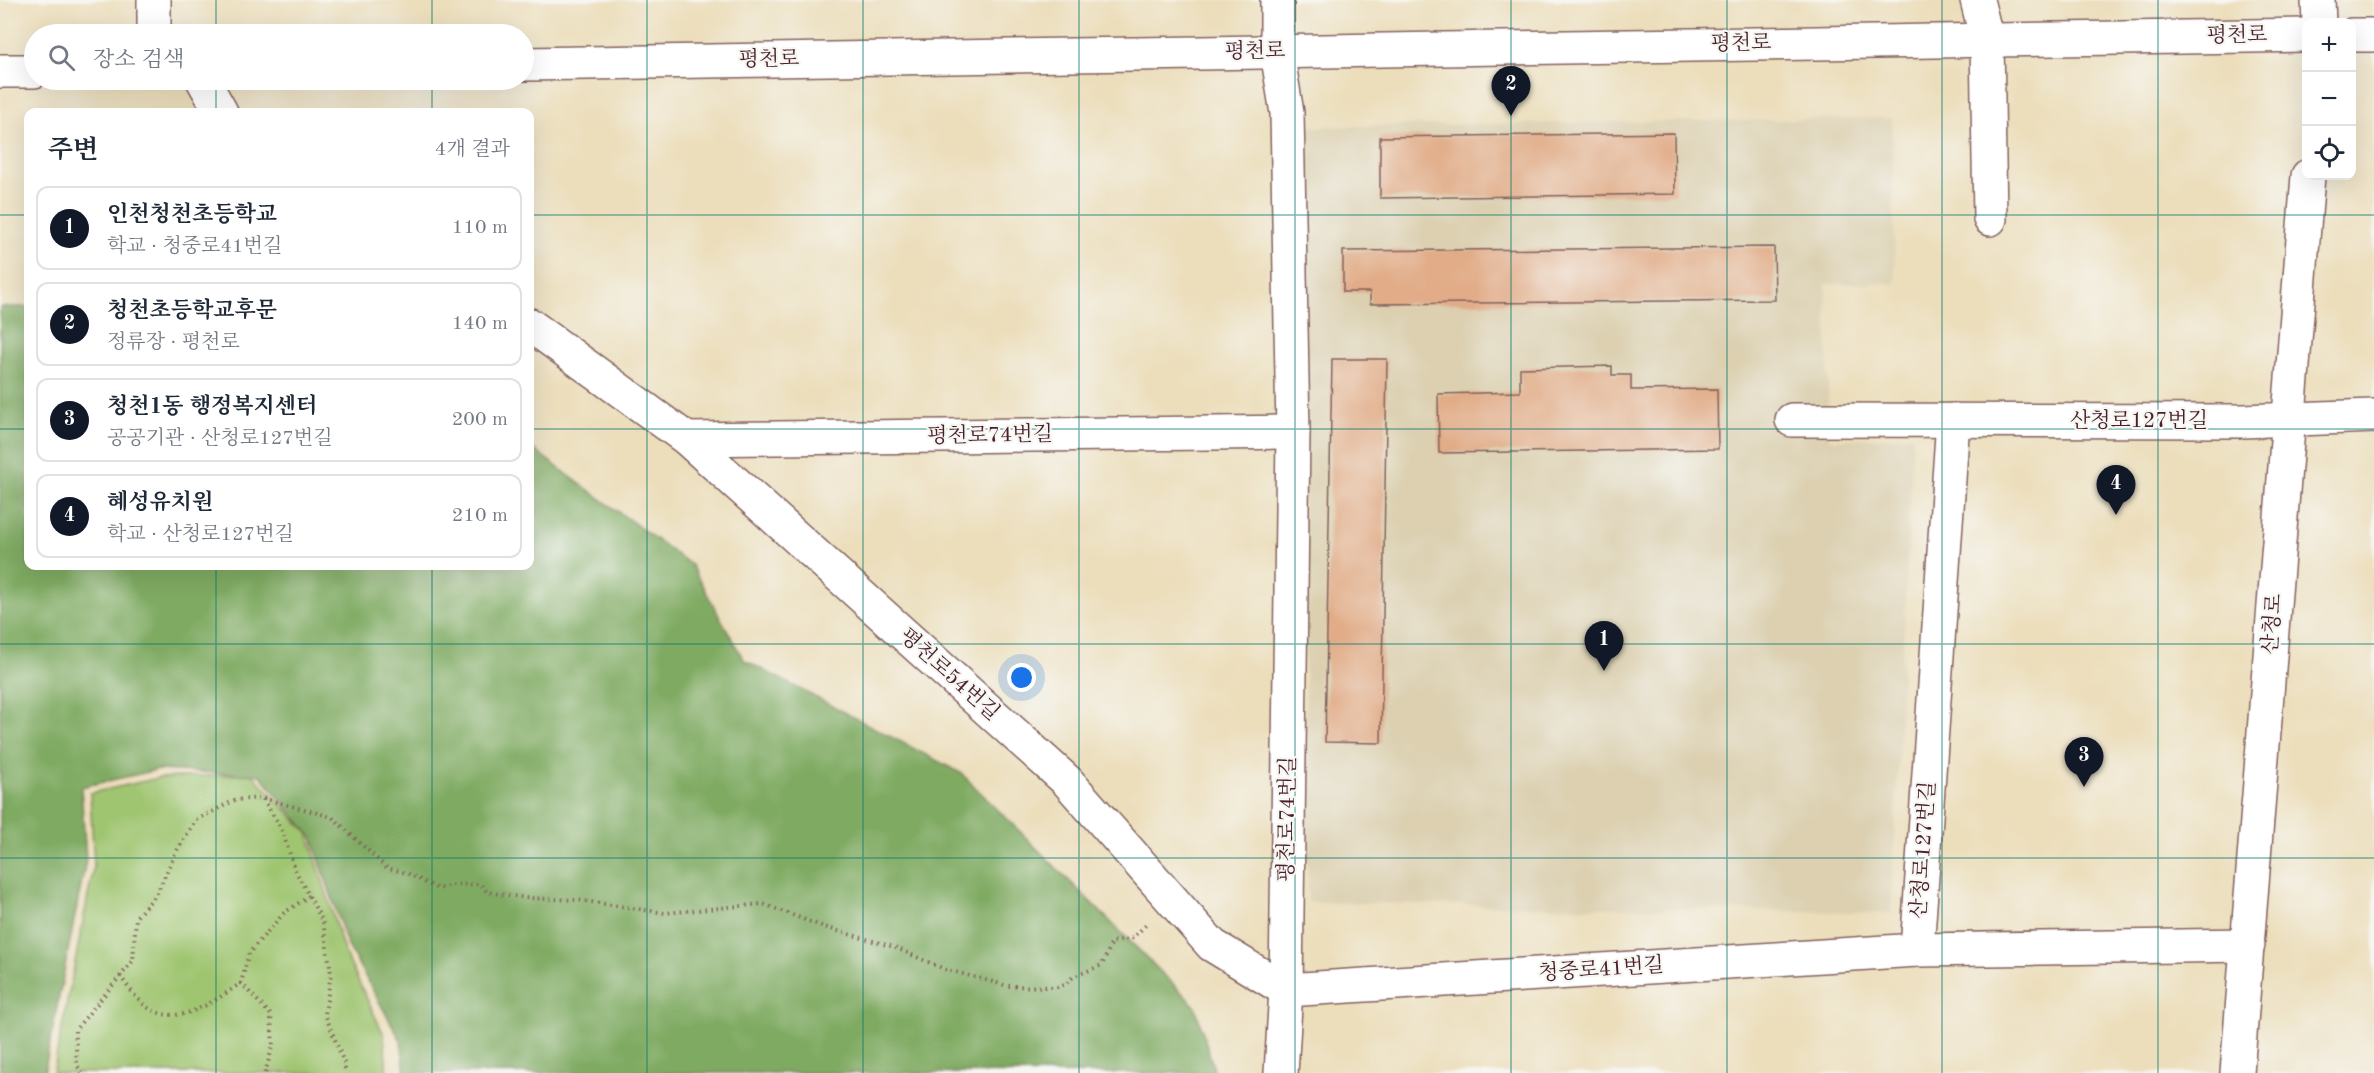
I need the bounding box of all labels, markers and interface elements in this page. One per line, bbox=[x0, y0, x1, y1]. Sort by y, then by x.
map controls bbox=[2302, 18, 2356, 180]
button: + bbox=[2302, 18, 2356, 72]
street label: 평천로 bbox=[2206, 23, 2268, 47]
search box bbox=[24, 24, 534, 90]
street label: 평천로 bbox=[1710, 31, 1772, 55]
street label: 평천로 bbox=[1224, 39, 1286, 63]
icon: search bbox=[45, 41, 78, 74]
street label: 평천로 bbox=[738, 47, 800, 71]
text: 장소 검색 bbox=[93, 49, 184, 71]
pin: 2 bbox=[1492, 66, 1530, 116]
button: − bbox=[2302, 72, 2356, 126]
button: locate bbox=[2302, 126, 2356, 180]
text: 주변 bbox=[48, 138, 98, 164]
text: 4개 결과 bbox=[435, 140, 510, 160]
text: 인천청천초등학교 bbox=[107, 204, 277, 226]
text: 1 bbox=[64, 218, 75, 238]
text: 110 m bbox=[452, 218, 508, 238]
text: 학교 · 청중로41번길 bbox=[107, 237, 282, 257]
text: 청천초등학교후문 bbox=[107, 300, 277, 322]
text: 2 bbox=[64, 314, 75, 334]
text: 140 m bbox=[452, 314, 508, 334]
text: 정류장 · 평천로 bbox=[107, 333, 240, 353]
text: 청천1동 행정복지센터 bbox=[107, 396, 317, 418]
street label: 산청로127번길 bbox=[2070, 409, 2208, 432]
text: 3 bbox=[64, 410, 75, 430]
text: 200 m bbox=[452, 410, 508, 430]
street label: 평천로74번길 bbox=[927, 422, 1053, 448]
text: 공공기관 · 산청로127번길 bbox=[107, 429, 332, 449]
pin: 4 bbox=[2096, 466, 2136, 515]
text: 혜성유치원 bbox=[107, 492, 213, 514]
text: 4 bbox=[64, 506, 75, 526]
text: 210 m bbox=[452, 506, 508, 526]
text: 학교 · 산청로127번길 bbox=[107, 525, 294, 545]
street label: 산청로 bbox=[2258, 593, 2286, 655]
pin: 1 bbox=[1584, 622, 1624, 671]
street label: 평천로54번길 bbox=[895, 624, 1004, 725]
your location bbox=[1007, 663, 1036, 692]
pin: 3 bbox=[2064, 738, 2104, 787]
street label: 평천로74번길 bbox=[1274, 756, 1300, 882]
street label: 산청로127번길 bbox=[1907, 780, 1939, 920]
street label: 청중로41번길 bbox=[1537, 953, 1664, 985]

